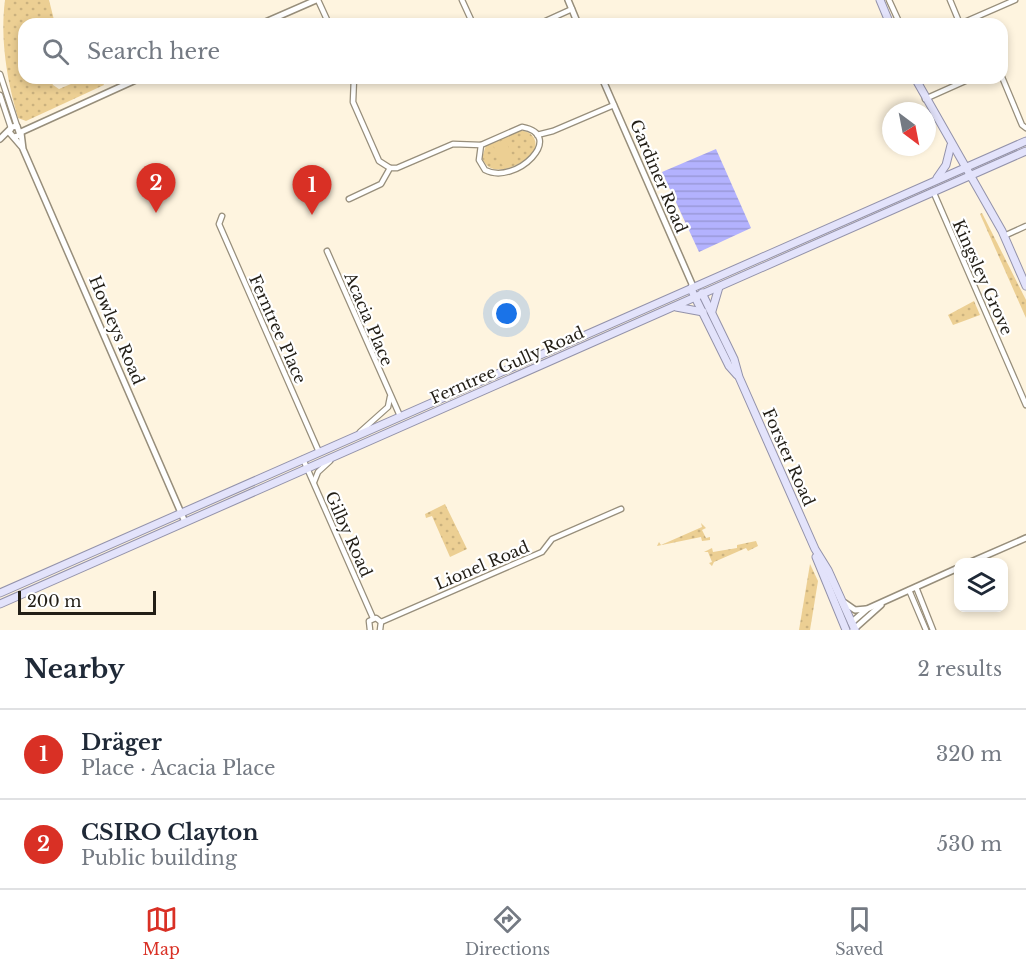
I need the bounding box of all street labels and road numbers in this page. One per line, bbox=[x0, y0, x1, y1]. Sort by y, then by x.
street label: Gardiner Road bbox=[626, 116, 692, 236]
street label: Kingsley Grove bbox=[949, 216, 1017, 338]
street label: Acacia Place bbox=[340, 268, 398, 369]
street label: Ferntree Place bbox=[245, 271, 311, 387]
street label: Howleys Road bbox=[85, 272, 149, 388]
street label: Ferntree Gully Road bbox=[427, 322, 587, 408]
street label: Forster Road bbox=[759, 405, 820, 509]
street label: Gilby Road bbox=[321, 488, 377, 580]
street label: Lionel Road bbox=[432, 536, 532, 594]

